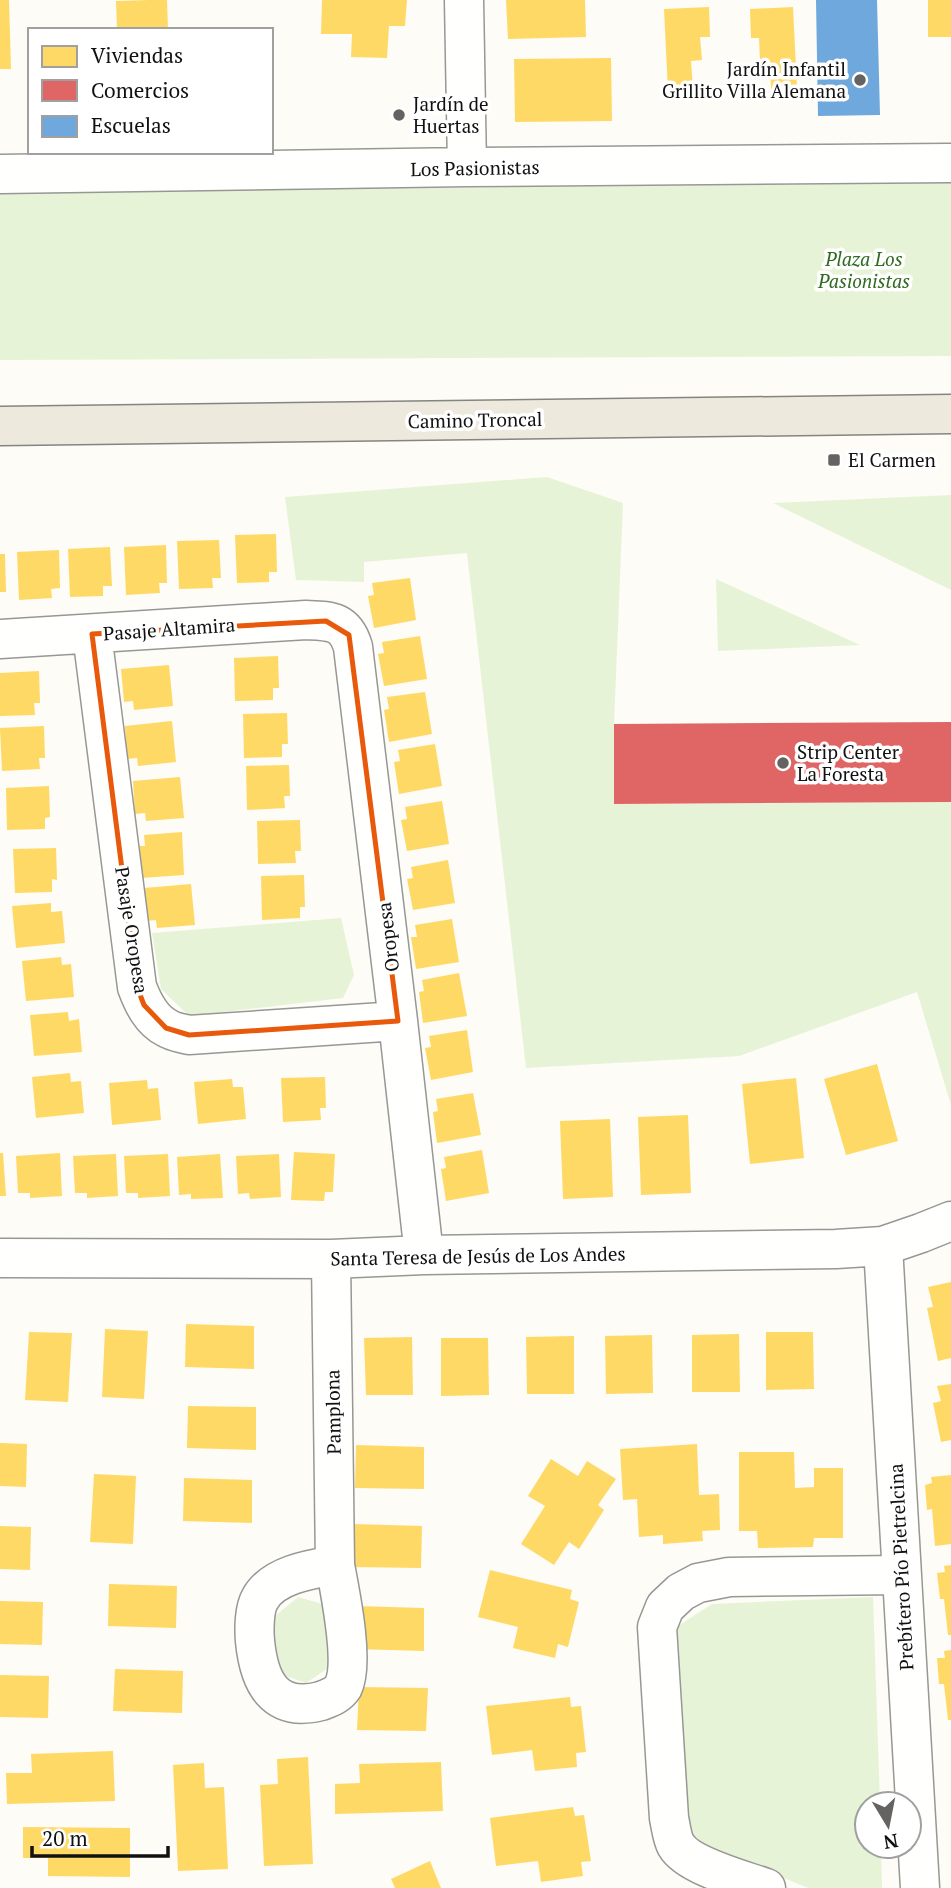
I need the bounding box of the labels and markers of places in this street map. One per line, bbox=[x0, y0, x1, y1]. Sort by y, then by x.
place label: Jardín Infantil Grillito Villa Alemana bbox=[662, 56, 846, 103]
marker: Jardín Infantil Grillito Villa Alemana bbox=[852, 72, 868, 88]
place label: Jardín de Huertas bbox=[413, 91, 489, 138]
marker: Jardín de Huertas bbox=[391, 107, 407, 123]
place label: El Carmen bbox=[848, 447, 936, 472]
marker: El Carmen bbox=[826, 452, 842, 468]
place label: Strip Center La Foresta bbox=[797, 739, 900, 786]
marker: Strip Center La Foresta bbox=[775, 755, 791, 771]

